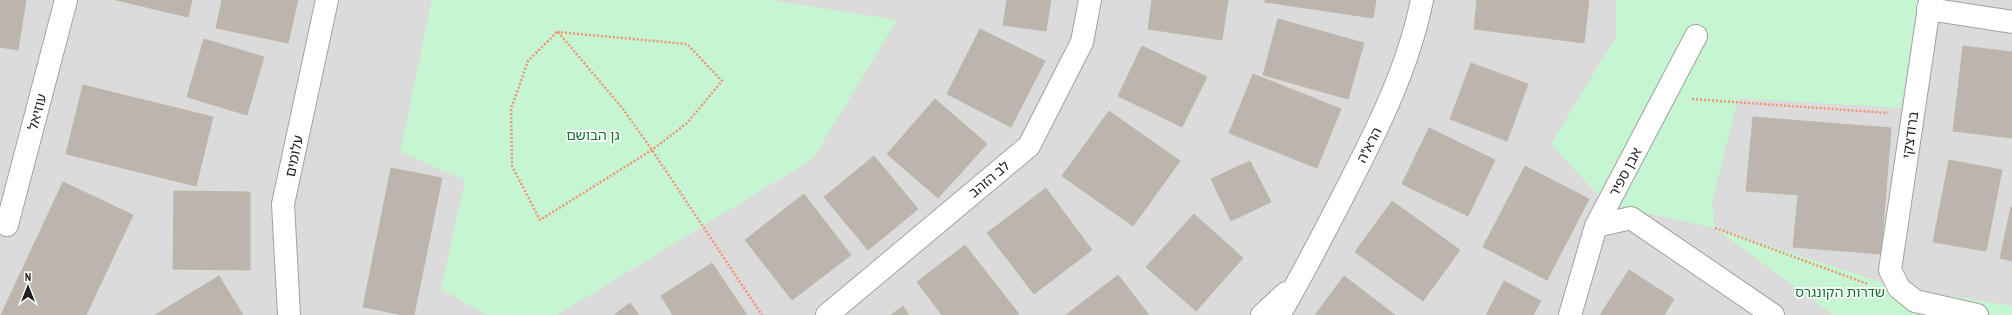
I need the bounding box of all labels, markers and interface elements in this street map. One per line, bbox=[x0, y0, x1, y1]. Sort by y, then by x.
street label: עוזיאל bbox=[23, 92, 51, 132]
street label: ברודצקי bbox=[1898, 110, 1922, 160]
street label: הרא"ה bbox=[1352, 124, 1386, 166]
park label: גן הבושם bbox=[566, 126, 620, 144]
street label: עלומים bbox=[281, 133, 307, 179]
street label: אבן ספיר bbox=[1605, 144, 1645, 200]
street label: לב הזהב bbox=[965, 157, 1013, 201]
north arrow bbox=[8, 267, 48, 307]
text: N bbox=[25, 270, 31, 284]
park label: שדרות הקונגרס bbox=[1795, 283, 1885, 301]

